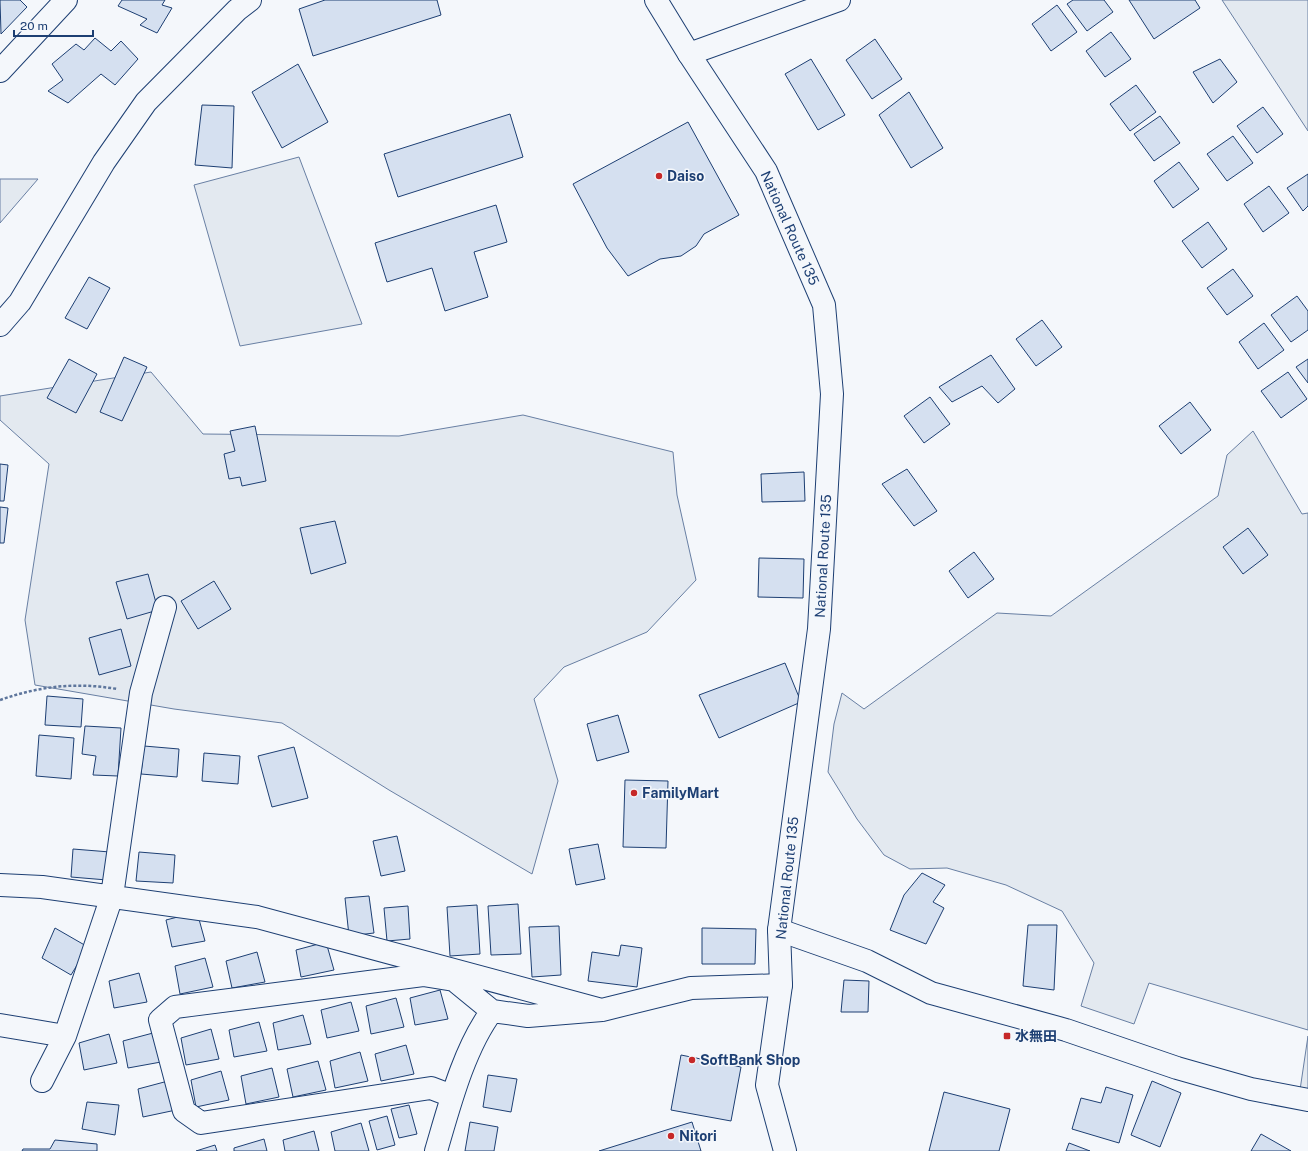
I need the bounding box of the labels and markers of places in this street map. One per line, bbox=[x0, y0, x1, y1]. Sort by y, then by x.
place label: Daiso bbox=[667, 168, 704, 184]
marker: Daiso bbox=[654, 171, 664, 181]
place label: FamilyMart bbox=[642, 785, 719, 801]
marker: FamilyMart bbox=[629, 788, 639, 798]
place label: 水無田 bbox=[1015, 1028, 1057, 1044]
marker: 水無田 bbox=[1002, 1031, 1012, 1041]
place label: SoftBank Shop bbox=[700, 1052, 800, 1068]
marker: SoftBank Shop bbox=[687, 1055, 697, 1065]
place label: Nitori bbox=[679, 1128, 717, 1144]
marker: Nitori bbox=[666, 1131, 676, 1141]

